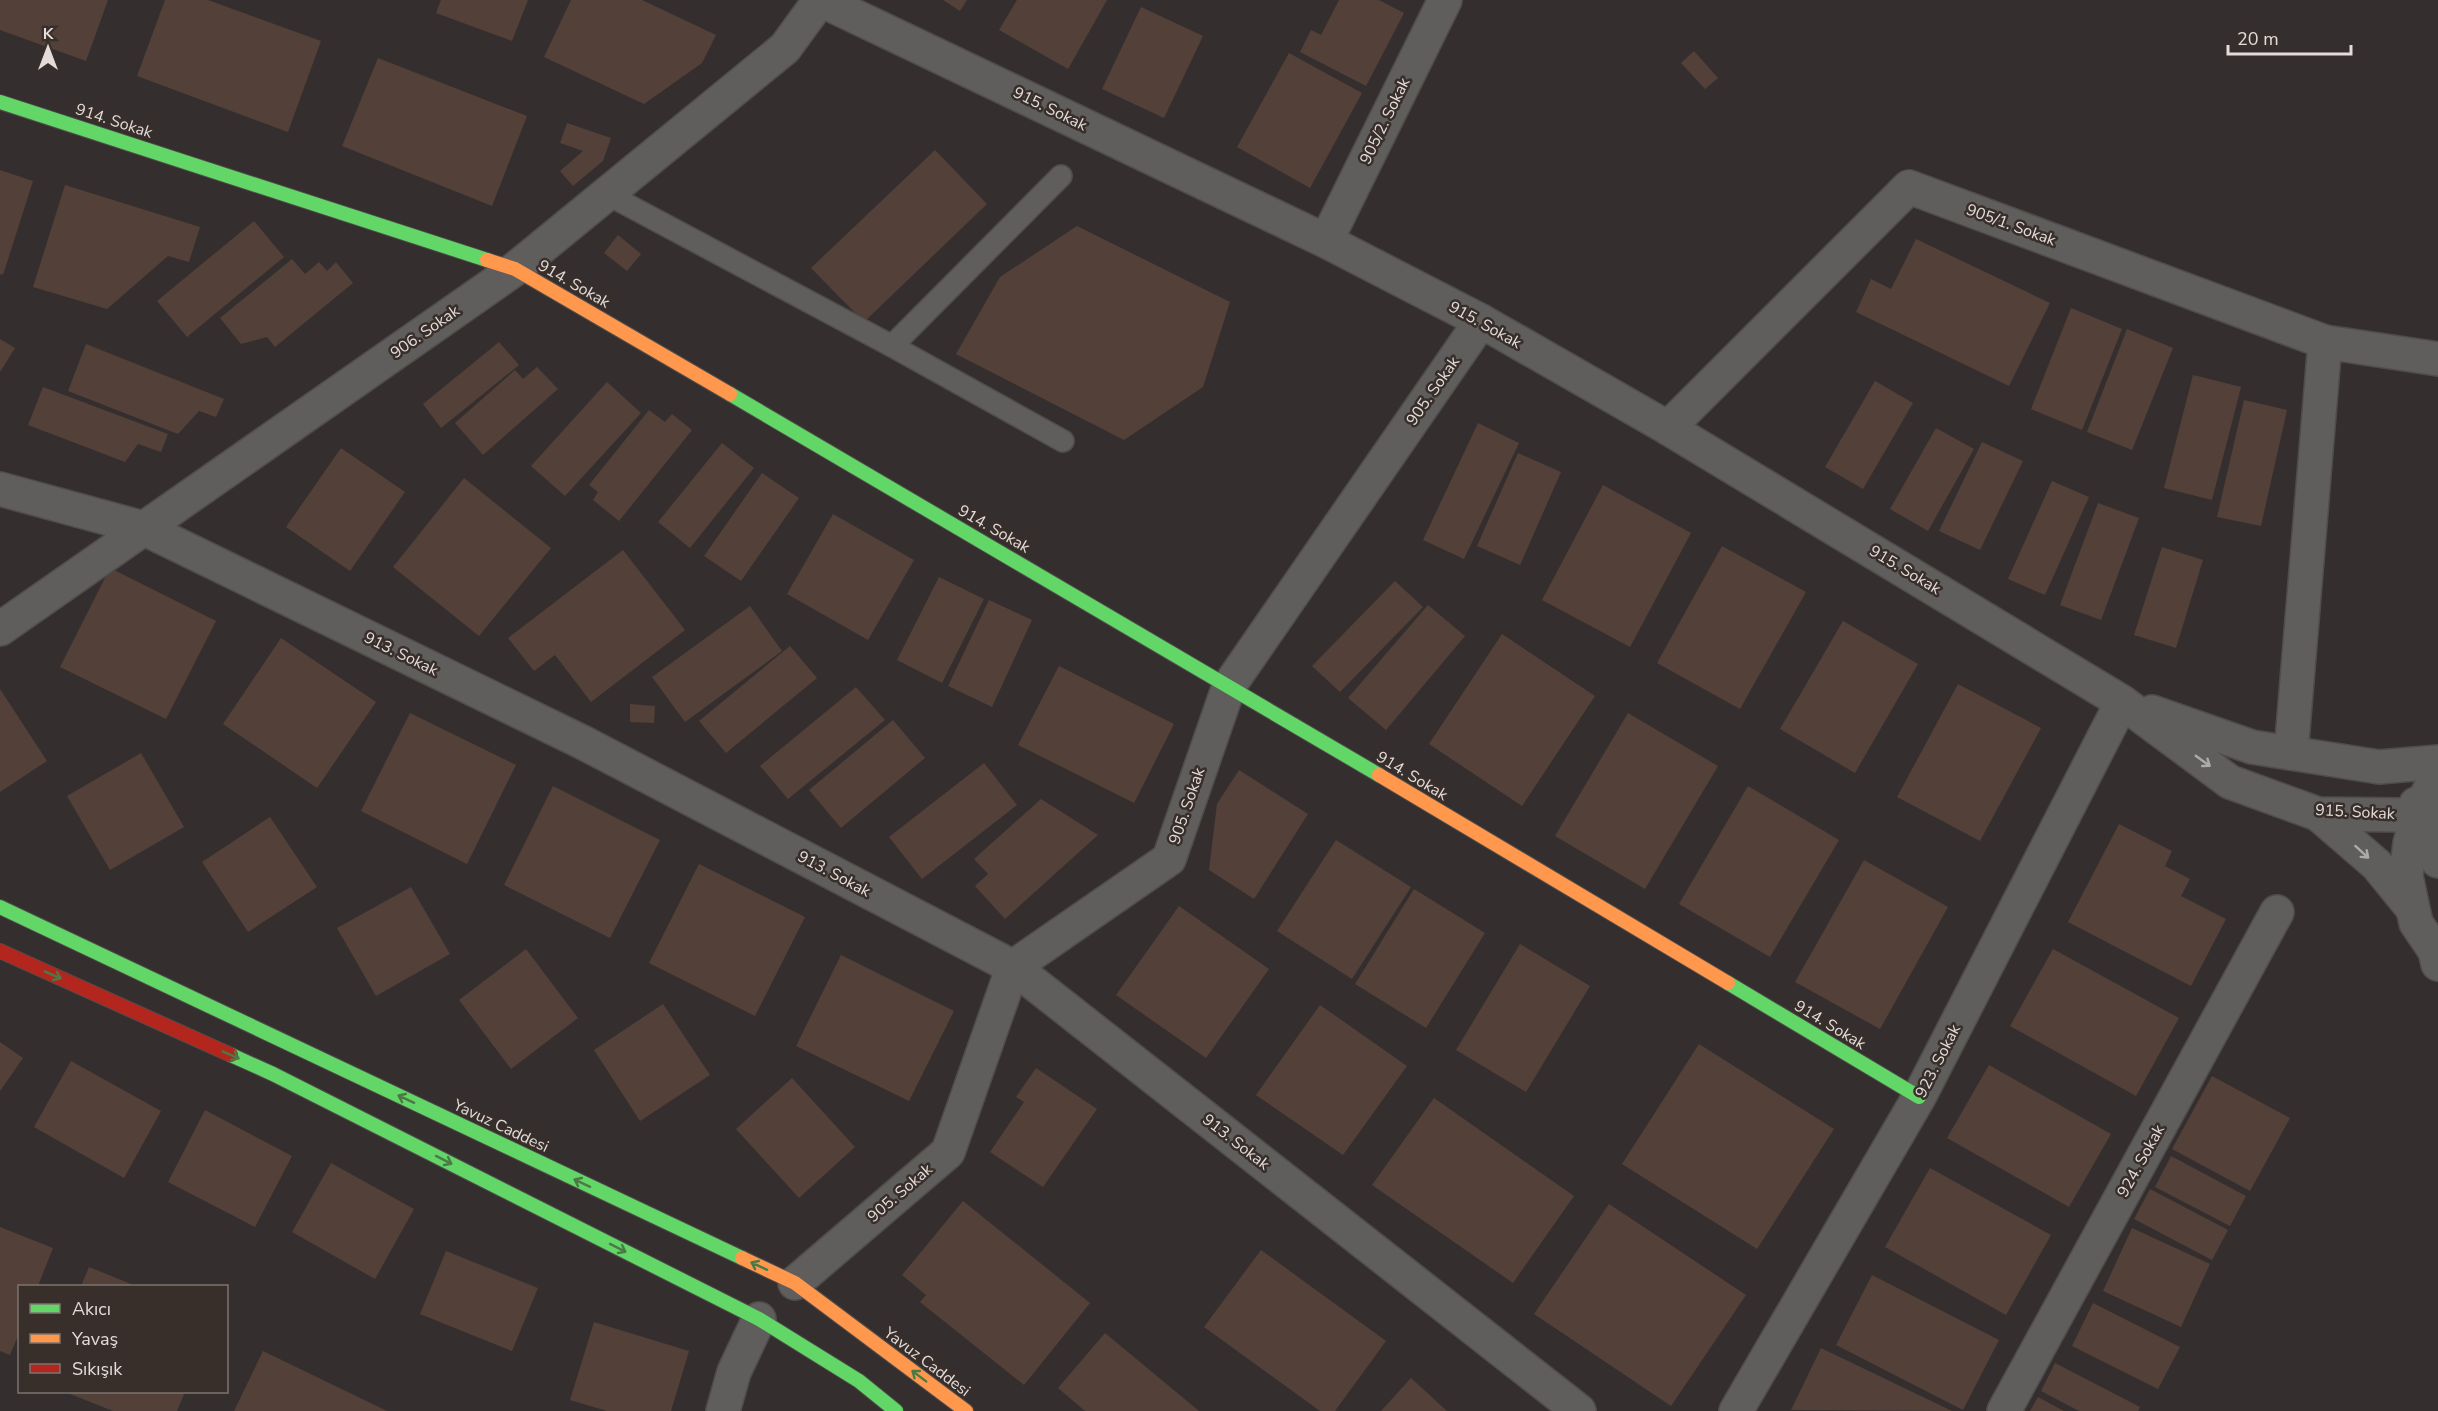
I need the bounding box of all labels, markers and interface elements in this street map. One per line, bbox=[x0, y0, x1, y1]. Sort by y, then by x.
north arrow bbox=[18, 18, 78, 78]
scale bar bbox=[2228, 18, 2351, 56]
text: K bbox=[43, 23, 55, 45]
text: 20 m bbox=[2237, 27, 2279, 51]
street label: 905/2. Sokak bbox=[1355, 73, 1416, 168]
street label: 915. Sokak bbox=[1009, 82, 1092, 137]
street label: 914. Sokak bbox=[73, 98, 156, 144]
street label: 905/1. Sokak bbox=[1963, 199, 2060, 252]
street label: 914. Sokak bbox=[534, 255, 615, 314]
street label: 915. Sokak bbox=[1445, 296, 1526, 354]
street label: 906. Sokak bbox=[386, 300, 465, 364]
street label: 905. Sokak bbox=[1401, 351, 1465, 430]
street label: 914. Sokak bbox=[954, 500, 1035, 559]
street label: 915. Sokak bbox=[1865, 540, 1946, 600]
street label: 913. Sokak bbox=[360, 627, 443, 682]
street label: 914. Sokak bbox=[1372, 746, 1453, 806]
one-way arrow bbox=[2194, 755, 2210, 768]
street label: 905. Sokak bbox=[1164, 764, 1211, 847]
street label: 915. Sokak bbox=[2315, 799, 2396, 825]
one-way arrow bbox=[2354, 845, 2369, 859]
street label: 913. Sokak bbox=[794, 846, 875, 903]
one-way arrow bbox=[44, 970, 62, 981]
street label: 914. Sokak bbox=[1790, 995, 1871, 1055]
street label: 923. Sokak bbox=[1910, 1020, 1966, 1102]
one-way arrow bbox=[222, 1050, 240, 1061]
one-way arrow bbox=[398, 1093, 416, 1105]
street label: Yavuz Caddesi bbox=[449, 1094, 552, 1158]
street label: 913. Sokak bbox=[1198, 1109, 1275, 1176]
street label: 924. Sokak bbox=[2112, 1120, 2170, 1201]
one-way arrow bbox=[434, 1155, 452, 1166]
street label: 905. Sokak bbox=[863, 1158, 938, 1227]
one-way arrow bbox=[574, 1176, 592, 1188]
one-way arrow bbox=[609, 1242, 627, 1254]
one-way arrow bbox=[750, 1259, 768, 1271]
legend bbox=[18, 1285, 228, 1393]
text: Akıcı bbox=[72, 1297, 111, 1321]
street label: Yavuz Caddesi bbox=[878, 1322, 975, 1402]
text: Yavaş bbox=[71, 1327, 118, 1351]
text: Sıkışık bbox=[72, 1357, 123, 1381]
one-way arrow bbox=[911, 1370, 927, 1382]

